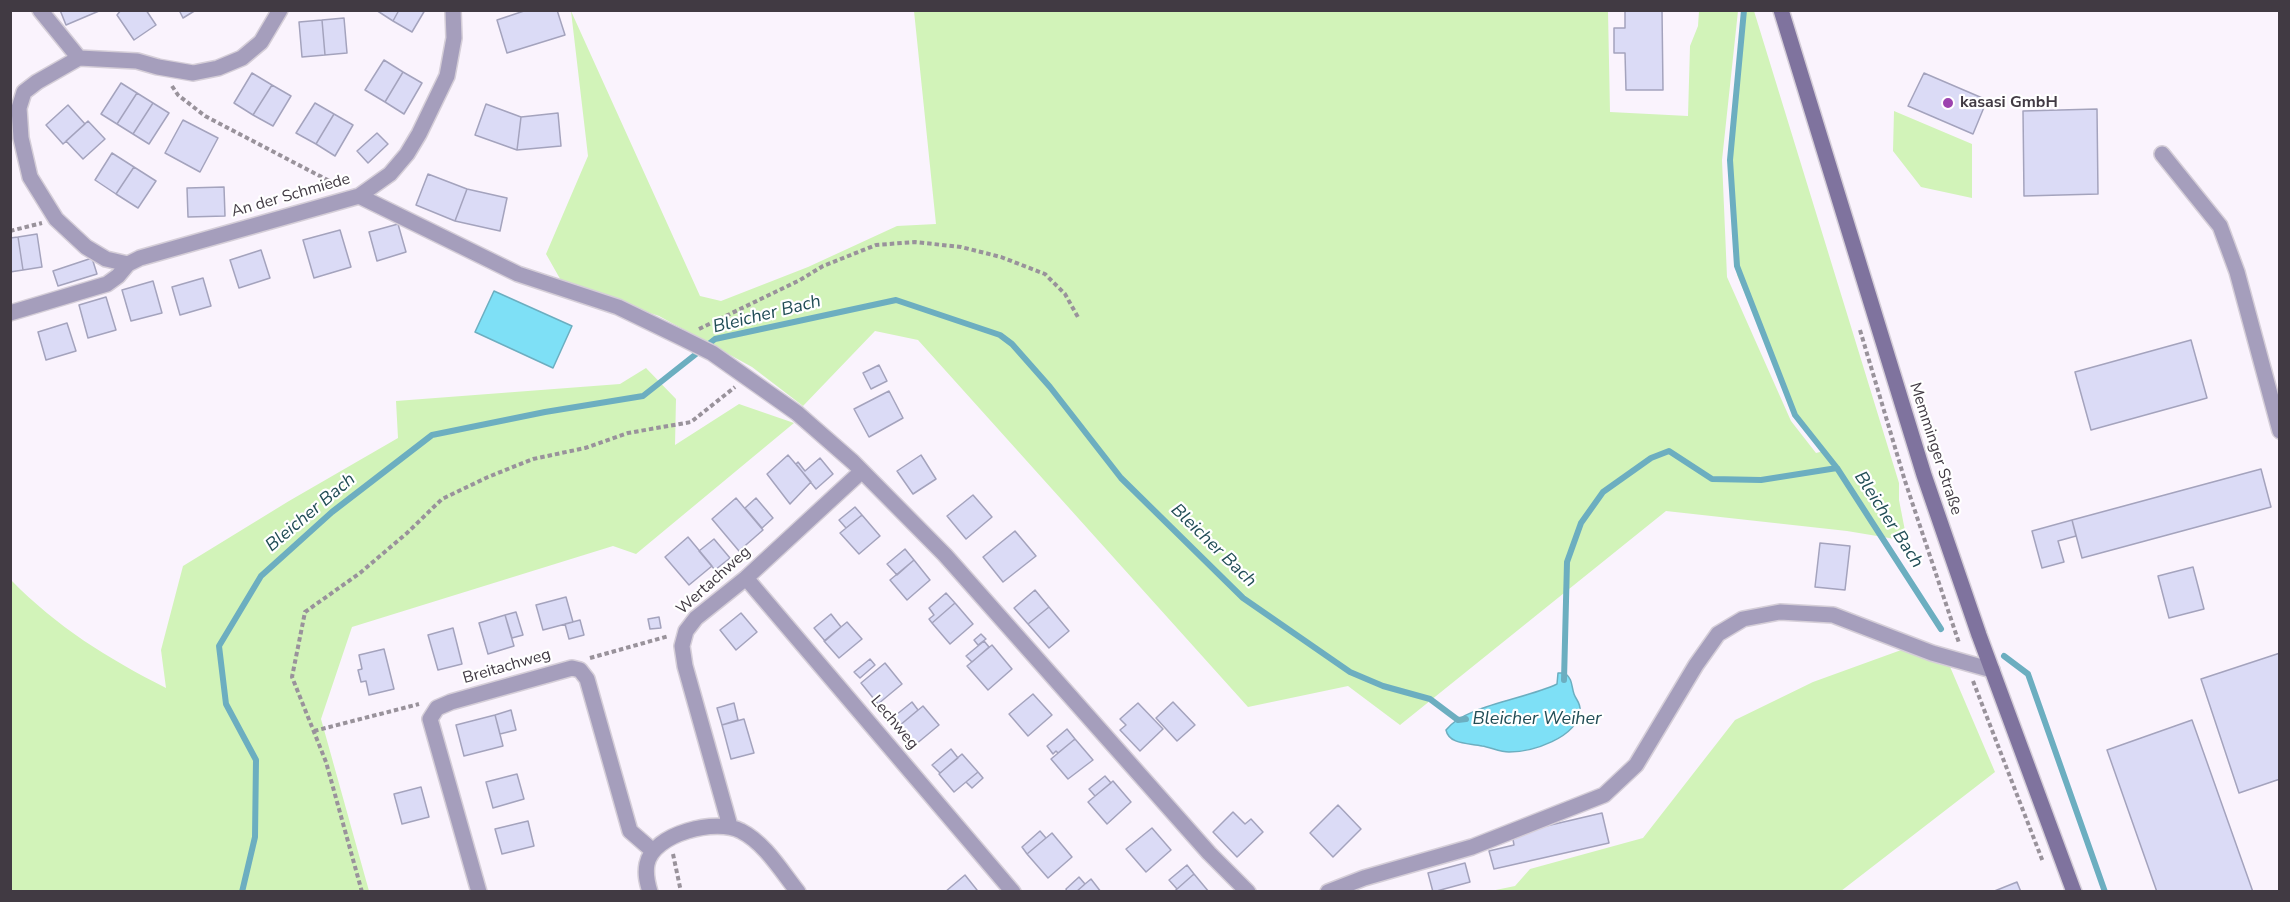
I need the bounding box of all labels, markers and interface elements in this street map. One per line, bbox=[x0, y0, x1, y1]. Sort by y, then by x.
place label: kasasi GmbH bbox=[1960, 93, 2058, 113]
marker: kasasi GmbH bbox=[1941, 96, 1955, 110]
street label: An der Schmiede bbox=[229, 170, 353, 222]
water label: Bleicher Bach bbox=[711, 291, 823, 339]
street label: Memminger Straße bbox=[1905, 380, 1965, 518]
water label: Bleicher Bach bbox=[1849, 468, 1927, 572]
water label: Bleicher Bach bbox=[262, 469, 360, 557]
water label: Bleicher Bach bbox=[1166, 500, 1260, 592]
street label: Wertachweg bbox=[673, 543, 755, 619]
street label: Breitachweg bbox=[461, 645, 553, 689]
street label: Lechweg bbox=[866, 692, 922, 754]
water label: Bleicher Weiher bbox=[1472, 709, 1602, 731]

